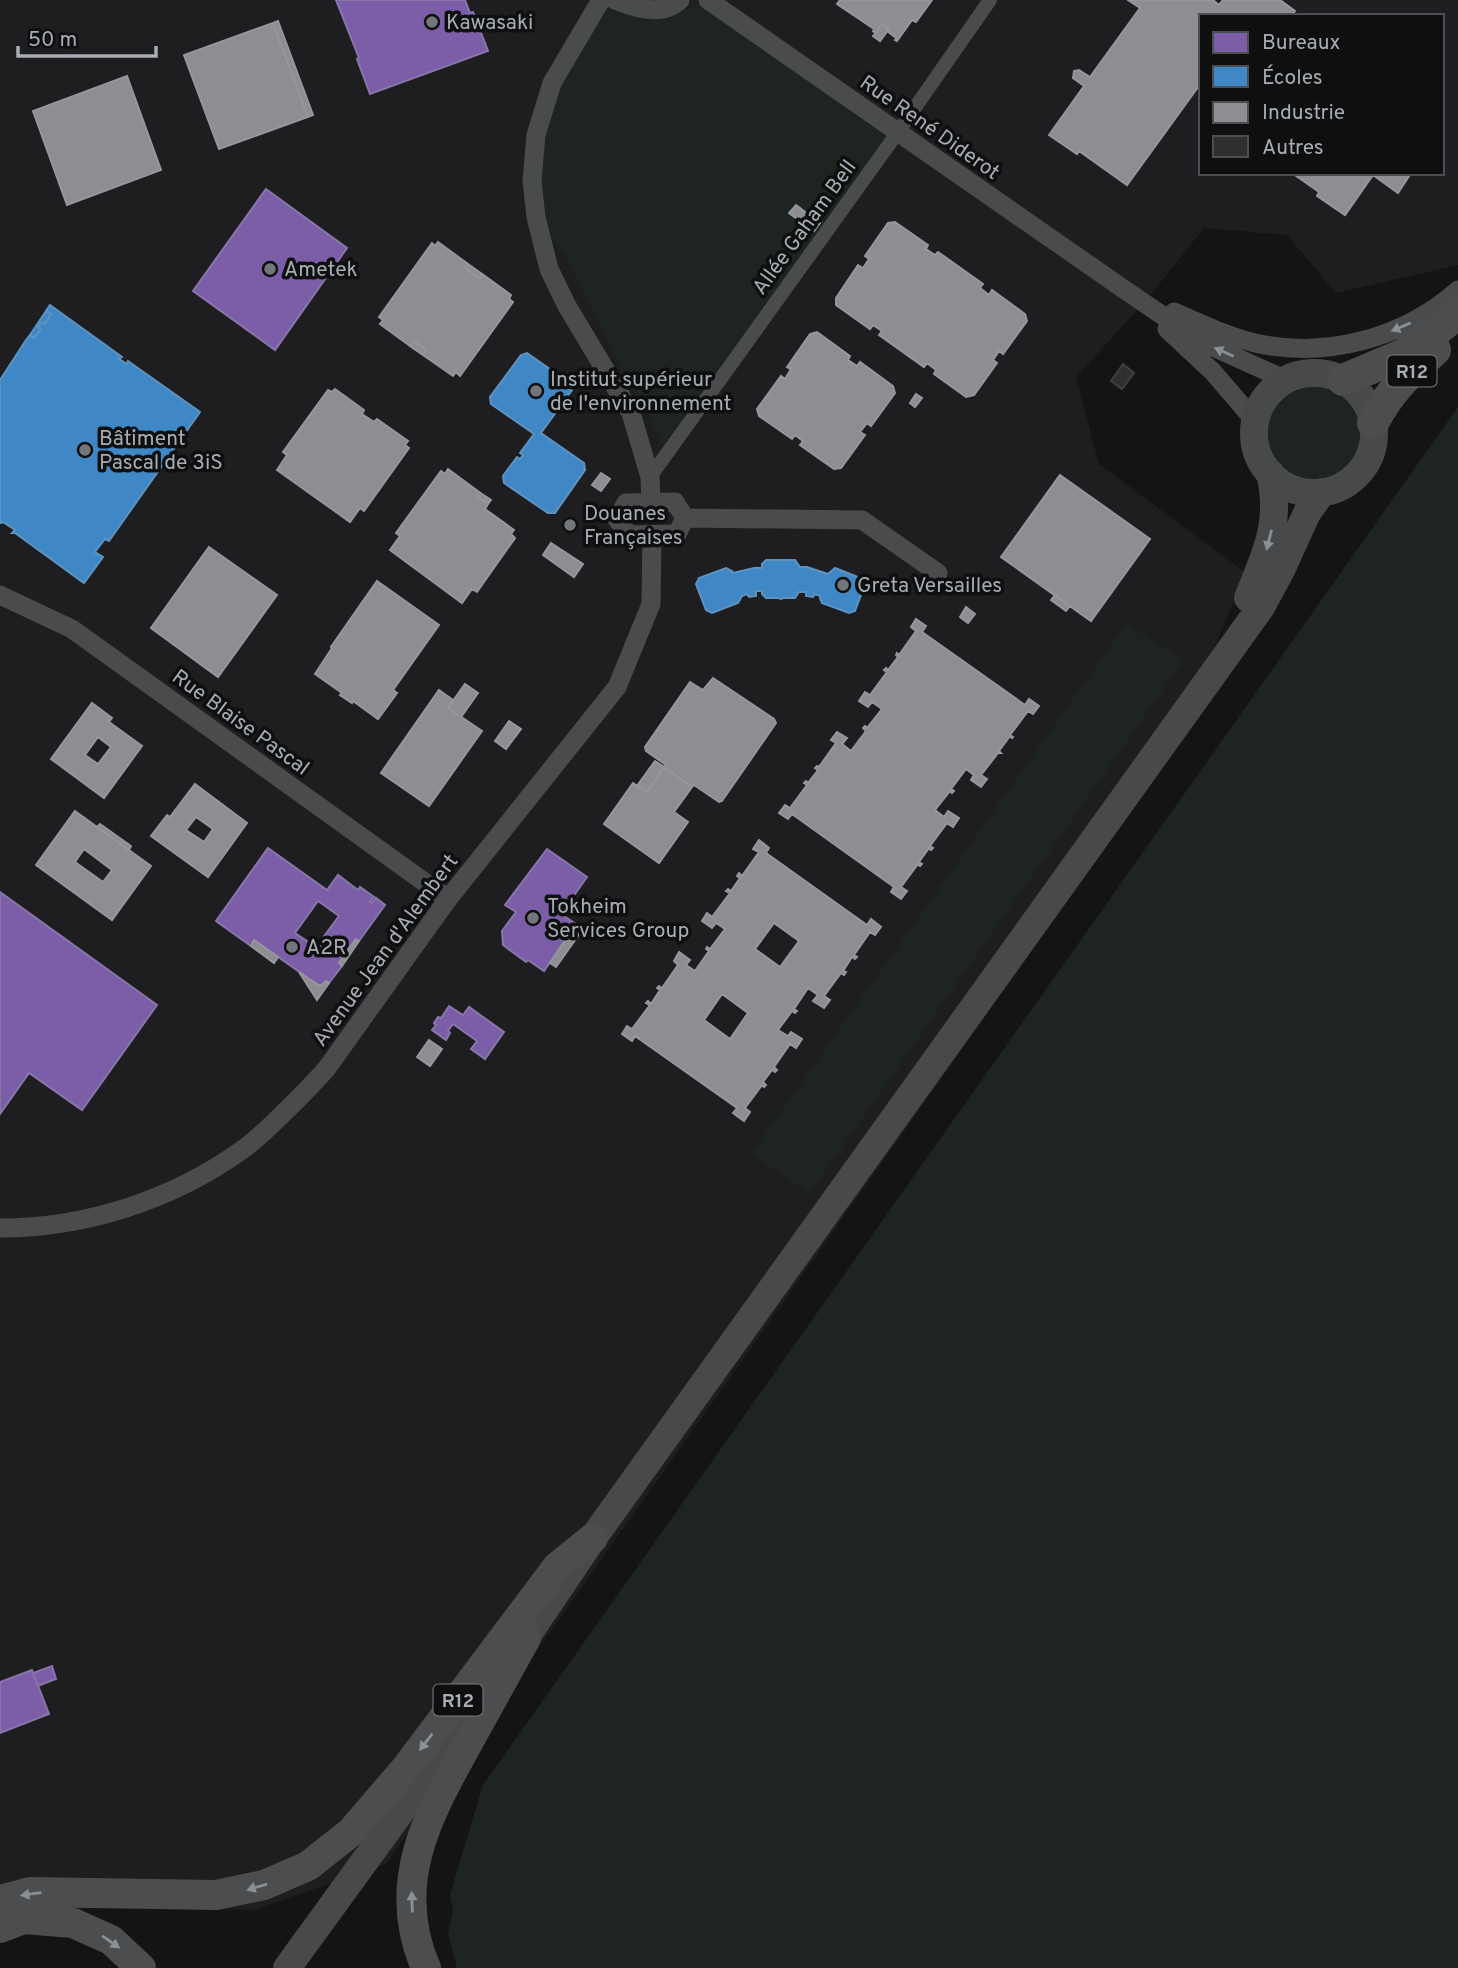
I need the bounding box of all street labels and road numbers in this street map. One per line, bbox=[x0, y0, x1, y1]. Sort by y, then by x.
street label: Rue René Diderot bbox=[854, 70, 1004, 187]
street label: Allée Gaham Bell bbox=[747, 155, 863, 301]
road number: R12 bbox=[1388, 356, 1436, 386]
street label: Rue Blaise Pascal bbox=[166, 664, 314, 782]
street label: Avenue Jean d'Alembert bbox=[307, 849, 465, 1052]
road number: R12 bbox=[434, 1684, 482, 1716]

